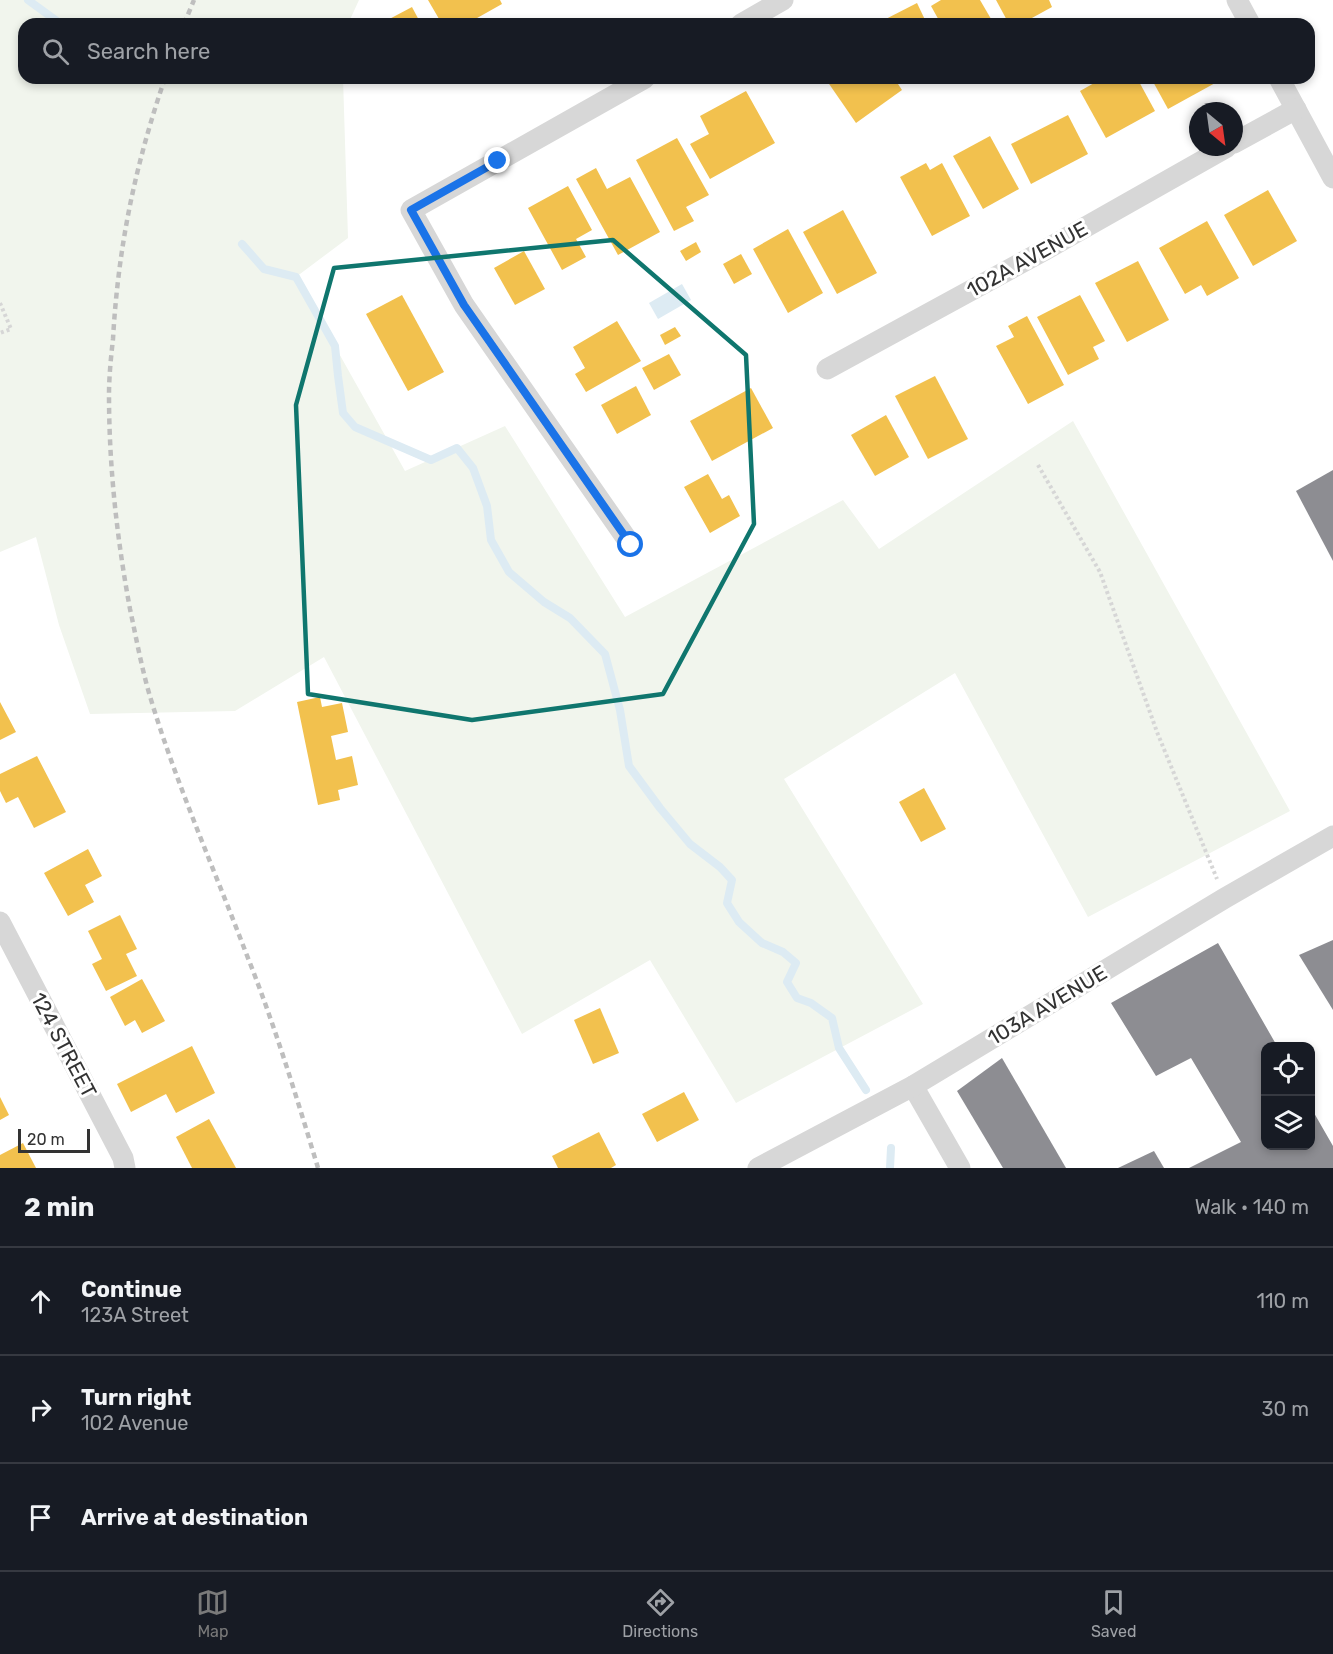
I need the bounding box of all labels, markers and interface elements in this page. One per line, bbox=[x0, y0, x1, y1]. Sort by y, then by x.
search box bbox=[18, 18, 1315, 84]
icon: search bbox=[39, 35, 72, 68]
text: Search here bbox=[87, 38, 210, 65]
north arrow bbox=[1189, 102, 1243, 156]
route end bbox=[484, 147, 510, 173]
street label: 102A AVENUE bbox=[962, 216, 1092, 302]
route start bbox=[617, 531, 643, 557]
street label: 103A AVENUE bbox=[983, 960, 1111, 1050]
street label: 124 STREET bbox=[26, 988, 102, 1102]
map controls bbox=[1261, 1042, 1315, 1150]
button: locate bbox=[1261, 1042, 1315, 1096]
button: layers bbox=[1261, 1096, 1315, 1150]
scale bar bbox=[18, 1126, 90, 1154]
text: 20 m bbox=[27, 1130, 65, 1149]
text: 2 min bbox=[24, 1192, 94, 1223]
text: Walk · 140 m bbox=[1195, 1195, 1309, 1219]
text: Continue bbox=[81, 1276, 182, 1303]
icon: ahead bbox=[24, 1285, 57, 1318]
text: 110 m bbox=[1257, 1289, 1309, 1313]
text: 123A Street bbox=[81, 1303, 189, 1327]
text: Turn right bbox=[81, 1384, 191, 1411]
icon: right bbox=[24, 1393, 57, 1426]
text: 30 m bbox=[1262, 1397, 1309, 1421]
text: 102 Avenue bbox=[81, 1411, 188, 1435]
icon: arrive bbox=[24, 1501, 57, 1534]
text: Arrive at destination bbox=[81, 1504, 308, 1531]
tab: Map bbox=[196, 1586, 229, 1641]
tab: Directions bbox=[622, 1586, 698, 1641]
tab: Saved bbox=[1091, 1586, 1137, 1641]

